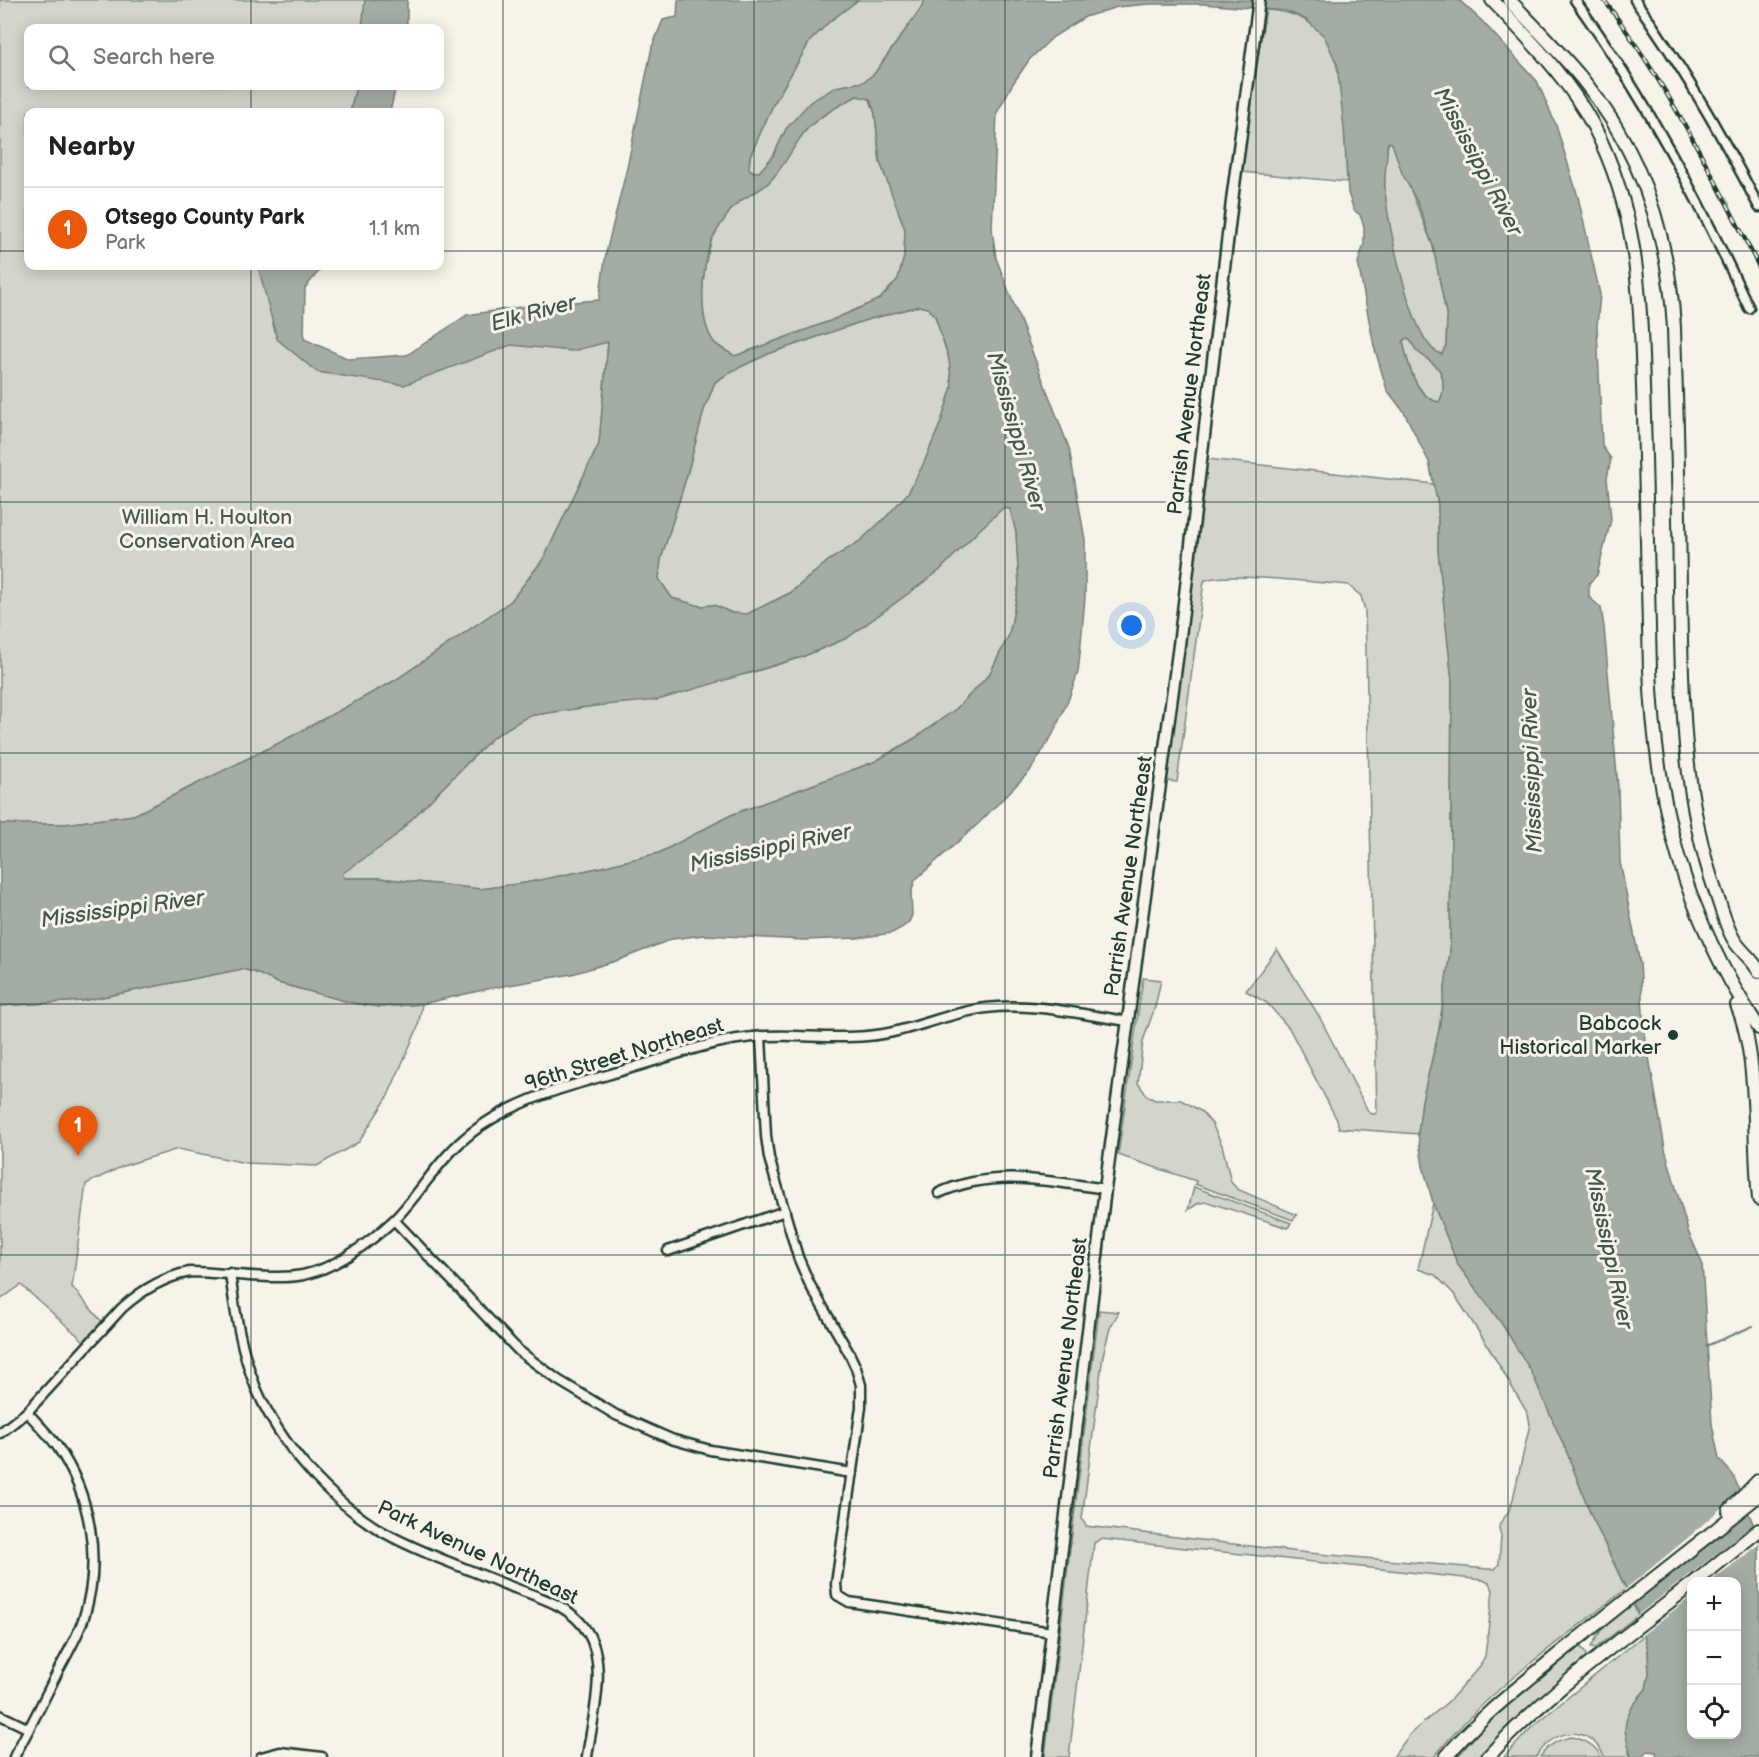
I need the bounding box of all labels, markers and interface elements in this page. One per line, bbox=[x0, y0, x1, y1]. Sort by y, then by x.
search box bbox=[24, 24, 444, 90]
icon: search bbox=[45, 41, 78, 74]
text: Search here bbox=[93, 44, 215, 71]
water label: Mississippi River bbox=[1427, 83, 1529, 242]
text: Nearby bbox=[48, 132, 135, 163]
text: Otsego County Park bbox=[105, 204, 305, 231]
text: 1 bbox=[63, 217, 72, 241]
text: 1.1 km bbox=[369, 217, 420, 241]
text: Park bbox=[105, 231, 145, 255]
street label: Parrish Avenue Northeast bbox=[1162, 271, 1217, 516]
water label: Elk River bbox=[488, 289, 581, 338]
water label: Mississippi River bbox=[980, 349, 1052, 516]
park label: William H. Houlton Conservation Area bbox=[119, 505, 295, 554]
your location bbox=[1117, 611, 1146, 640]
water label: Mississippi River bbox=[1516, 686, 1549, 854]
street label: Parrish Avenue Northeast bbox=[1099, 754, 1158, 998]
water label: Mississippi River bbox=[687, 818, 856, 879]
water label: Mississippi River bbox=[39, 884, 208, 934]
place label: Babcock Historical Marker bbox=[1499, 1011, 1662, 1060]
street label: 96th Street Northeast bbox=[522, 1012, 727, 1097]
marker: Babcock Historical Marker bbox=[1666, 1028, 1680, 1042]
pin: 1 bbox=[58, 1106, 98, 1156]
water label: Mississippi River bbox=[1578, 1165, 1639, 1334]
street label: Parrish Avenue Northeast bbox=[1038, 1235, 1093, 1480]
street label: Park Avenue Northeast bbox=[373, 1495, 583, 1610]
map controls bbox=[1687, 1577, 1741, 1739]
button: + bbox=[1687, 1577, 1741, 1631]
button: − bbox=[1687, 1631, 1741, 1685]
button: locate bbox=[1687, 1685, 1741, 1739]

